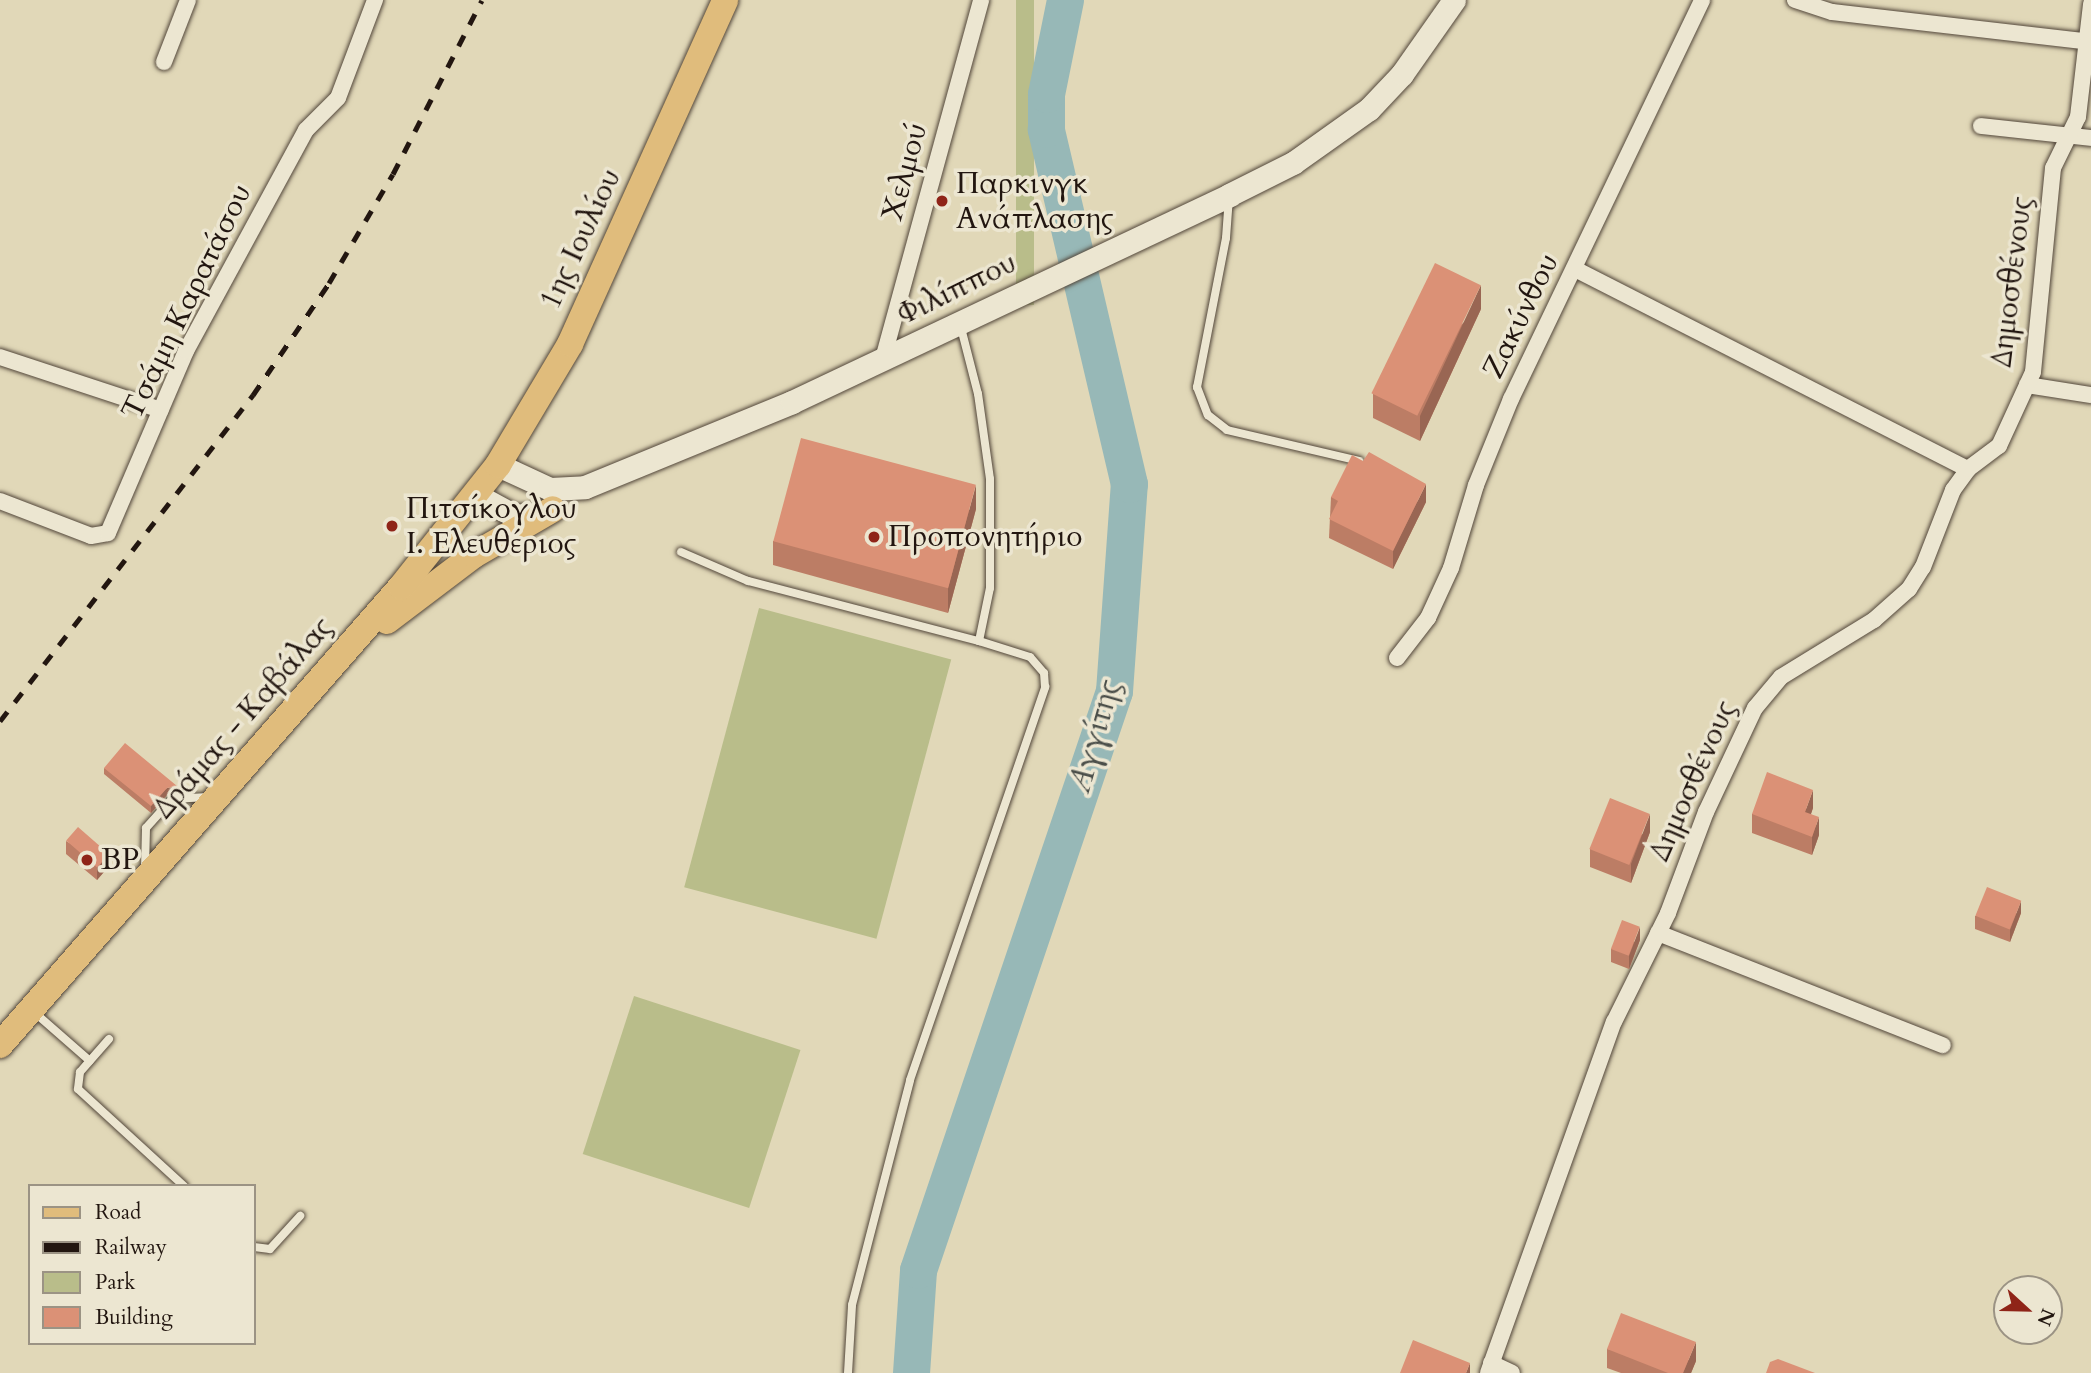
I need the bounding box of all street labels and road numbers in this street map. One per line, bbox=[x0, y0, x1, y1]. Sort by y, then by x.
street label: Χελμού bbox=[875, 119, 935, 225]
street label: 1ης Ιουλίου bbox=[533, 163, 629, 315]
street label: Τσάμη Καρατάσου bbox=[114, 179, 260, 425]
street label: Δημοσθένους bbox=[1984, 195, 2040, 369]
street label: Φιλίππου bbox=[892, 245, 1022, 333]
street label: Ζακύνθου bbox=[1475, 248, 1567, 384]
street label: Δράμας - Καβάλας bbox=[146, 610, 340, 826]
street label: Δημοσθένους bbox=[1642, 695, 1744, 867]

